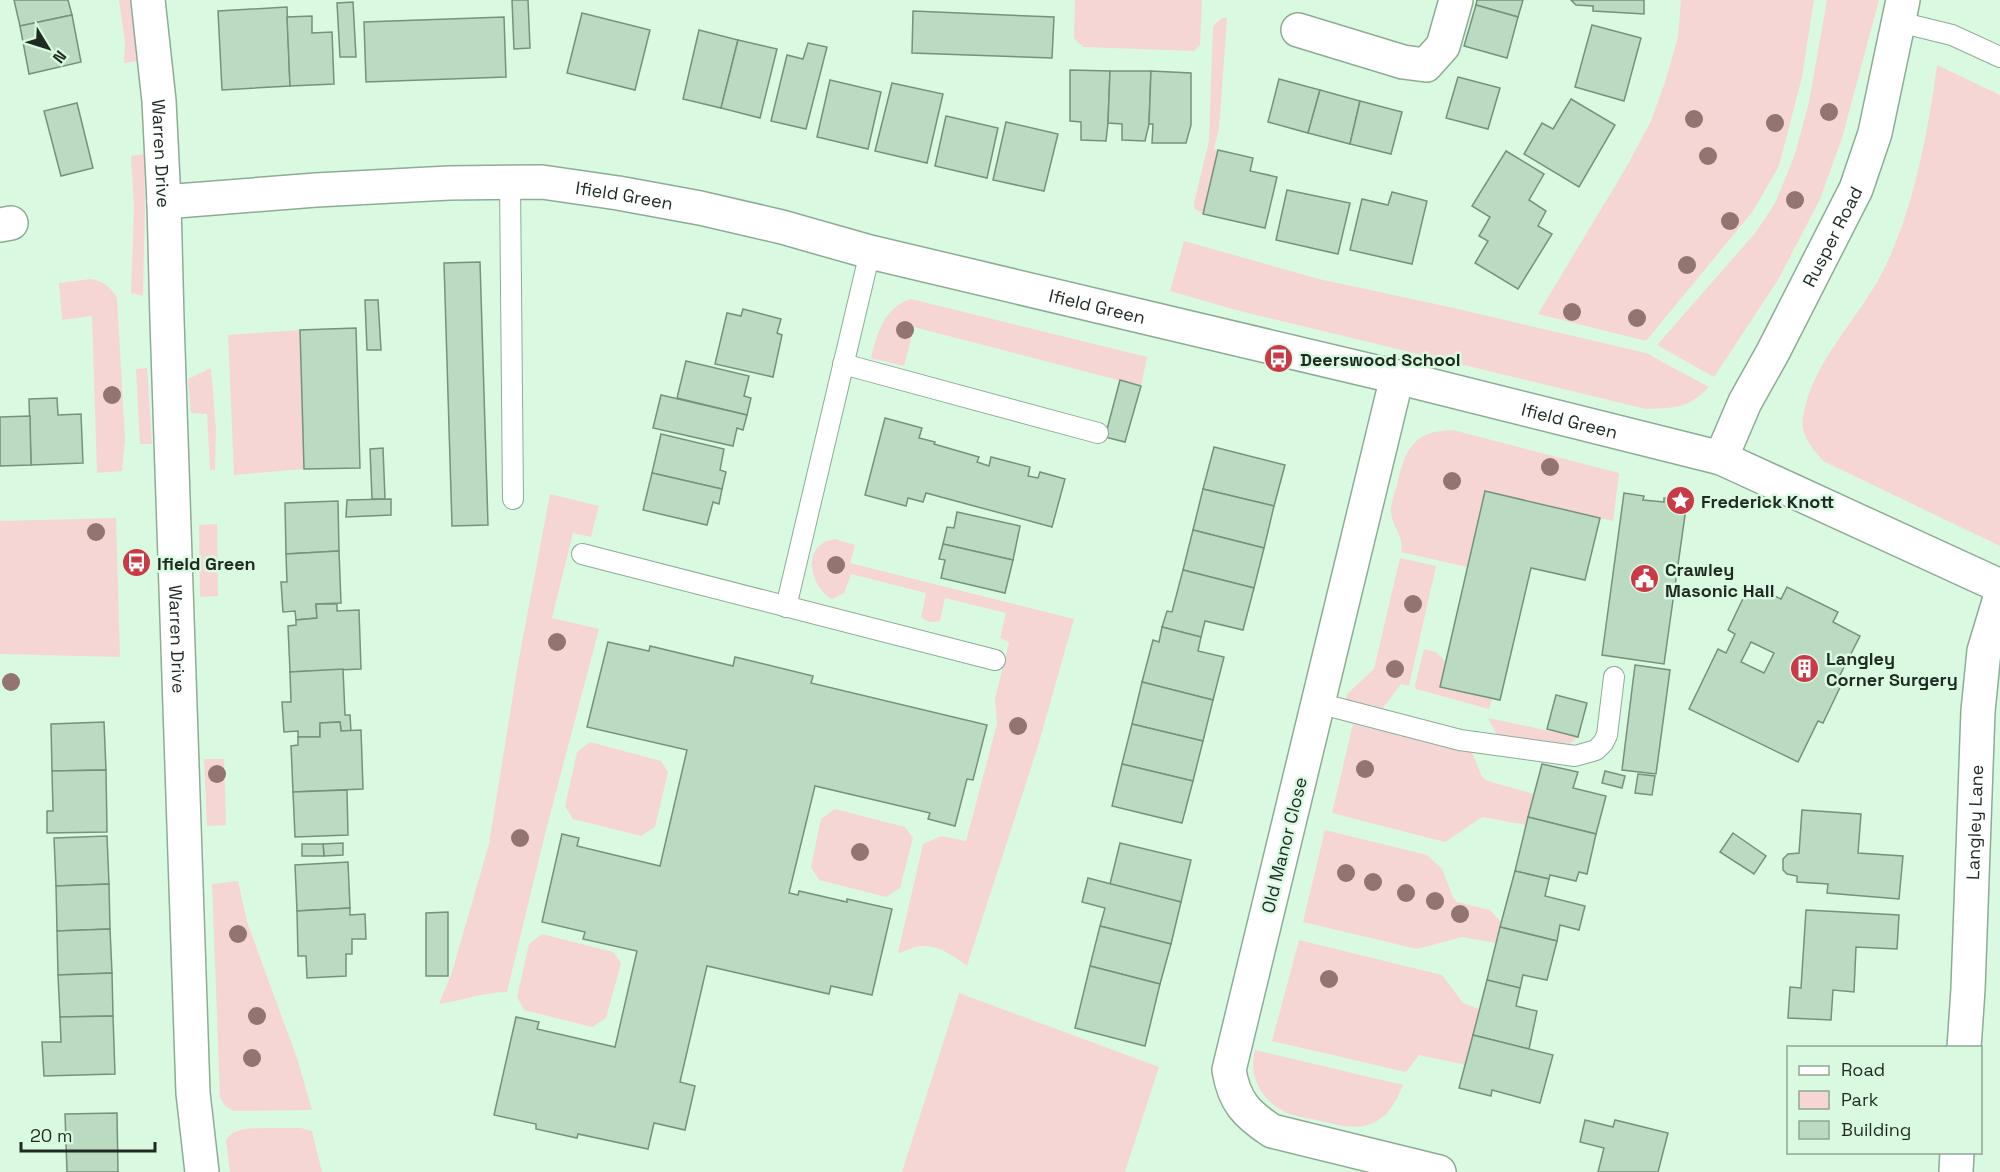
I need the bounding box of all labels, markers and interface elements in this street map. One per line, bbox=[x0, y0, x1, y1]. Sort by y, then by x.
north arrow bbox=[18, 18, 78, 78]
text: N bbox=[48, 46, 71, 68]
street label: Warren Drive bbox=[147, 98, 176, 208]
street label: Ifield Green bbox=[574, 176, 675, 214]
street label: Rusper Road bbox=[1797, 182, 1867, 290]
street label: Ifield Green bbox=[1047, 283, 1148, 328]
bus stop icon: Deerswood School bbox=[1263, 343, 1295, 375]
place label: Deerswood School bbox=[1300, 348, 1461, 371]
street label: Ifield Green bbox=[1519, 397, 1620, 443]
place icon: Frederick Knott bbox=[1664, 485, 1696, 517]
place label: Frederick Knott bbox=[1701, 490, 1834, 513]
bus stop icon: Ifield Green bbox=[120, 547, 152, 579]
place label: Ifield Green bbox=[157, 552, 256, 575]
place label: Crawley Masonic Hall bbox=[1665, 558, 1774, 602]
public building icon: Crawley Masonic Hall bbox=[1628, 563, 1660, 595]
street label: Warren Drive bbox=[164, 584, 191, 694]
place label: Langley Corner Surgery bbox=[1826, 647, 1958, 691]
building icon: Langley Corner Surgery bbox=[1789, 652, 1821, 684]
street label: Langley Lane bbox=[1960, 764, 1988, 880]
street label: Old Manor Close bbox=[1256, 775, 1312, 915]
legend bbox=[1787, 1046, 1982, 1154]
text: Road bbox=[1841, 1058, 1885, 1081]
text: Park bbox=[1841, 1088, 1879, 1111]
scale bar bbox=[21, 1115, 154, 1153]
text: Building bbox=[1841, 1118, 1911, 1141]
text: 20 m bbox=[30, 1124, 73, 1147]

